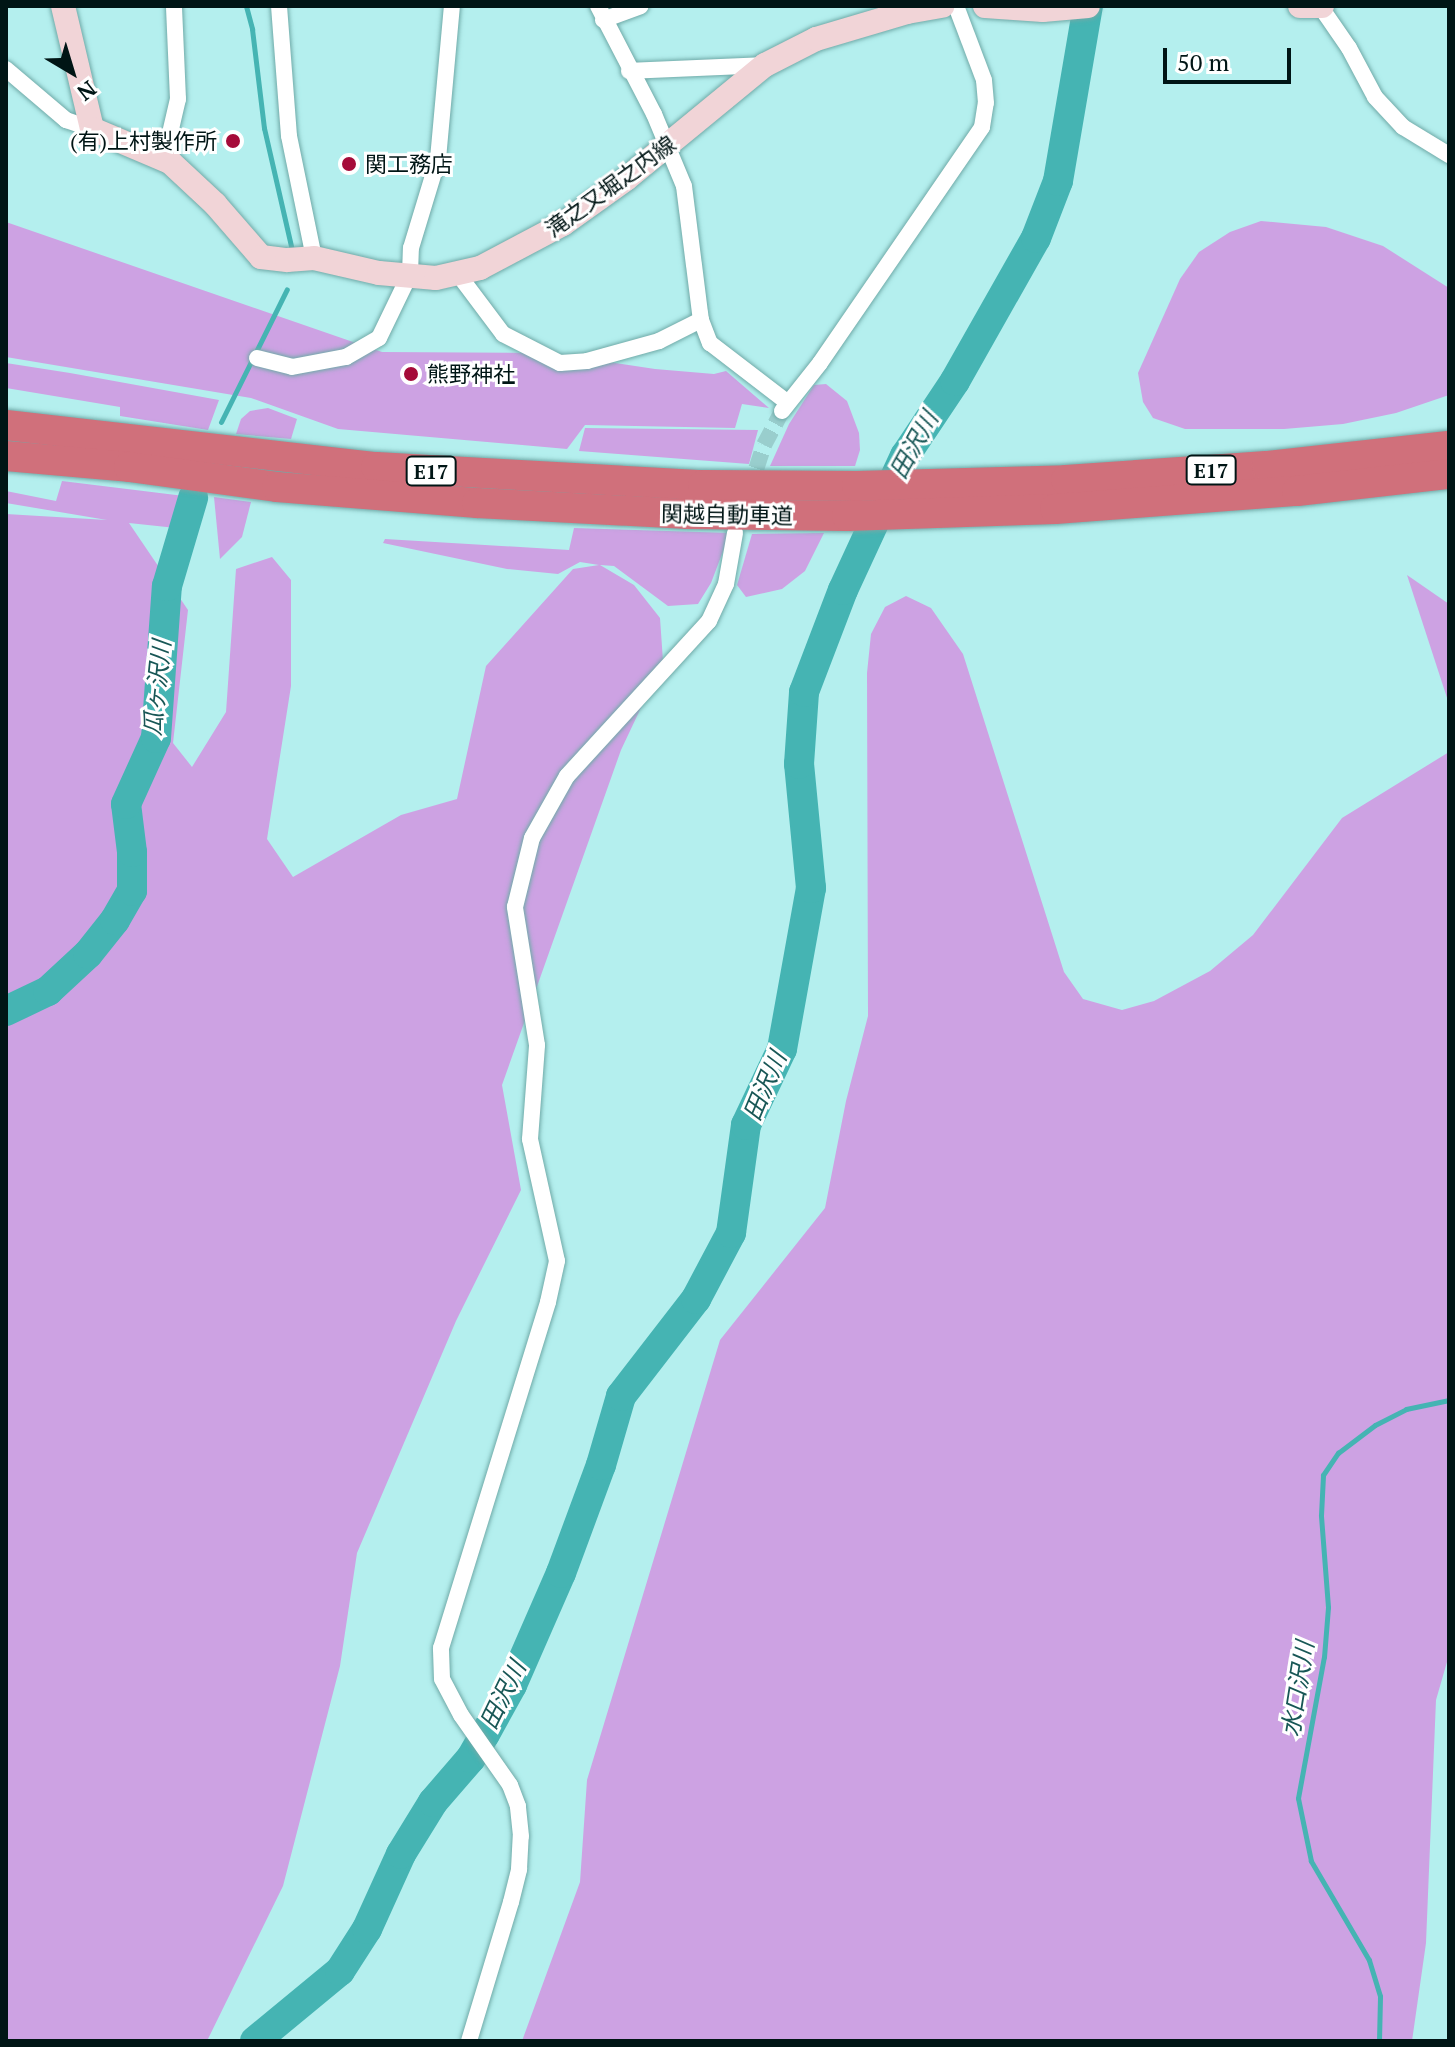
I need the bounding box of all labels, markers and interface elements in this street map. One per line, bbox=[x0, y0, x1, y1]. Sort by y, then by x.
north arrow bbox=[32, 32, 112, 112]
scale bar bbox=[1167, 32, 1295, 82]
text: 50 m bbox=[1177, 46, 1229, 78]
text: N bbox=[72, 75, 103, 108]
place label: (有)上村製作所 bbox=[70, 128, 217, 154]
street label: 滝之又堀之内線 bbox=[540, 130, 680, 242]
marker: (有)上村製作所 bbox=[224, 132, 242, 150]
place label: 関工務店 bbox=[365, 151, 453, 177]
marker: 関工務店 bbox=[340, 155, 358, 173]
place label: 熊野神社 bbox=[427, 361, 515, 387]
marker: 熊野神社 bbox=[402, 365, 420, 383]
water label: 田沢川 bbox=[884, 407, 944, 483]
road number: E17 bbox=[1185, 454, 1237, 486]
road number: E17 bbox=[405, 455, 457, 487]
street label: 関越自動車道 bbox=[661, 500, 793, 528]
water label: 瓜ヶ沢川 bbox=[138, 639, 176, 737]
water label: 田沢川 bbox=[738, 1047, 792, 1125]
water label: 水口沢川 bbox=[1276, 1639, 1320, 1739]
water label: 田沢川 bbox=[474, 1656, 532, 1734]

